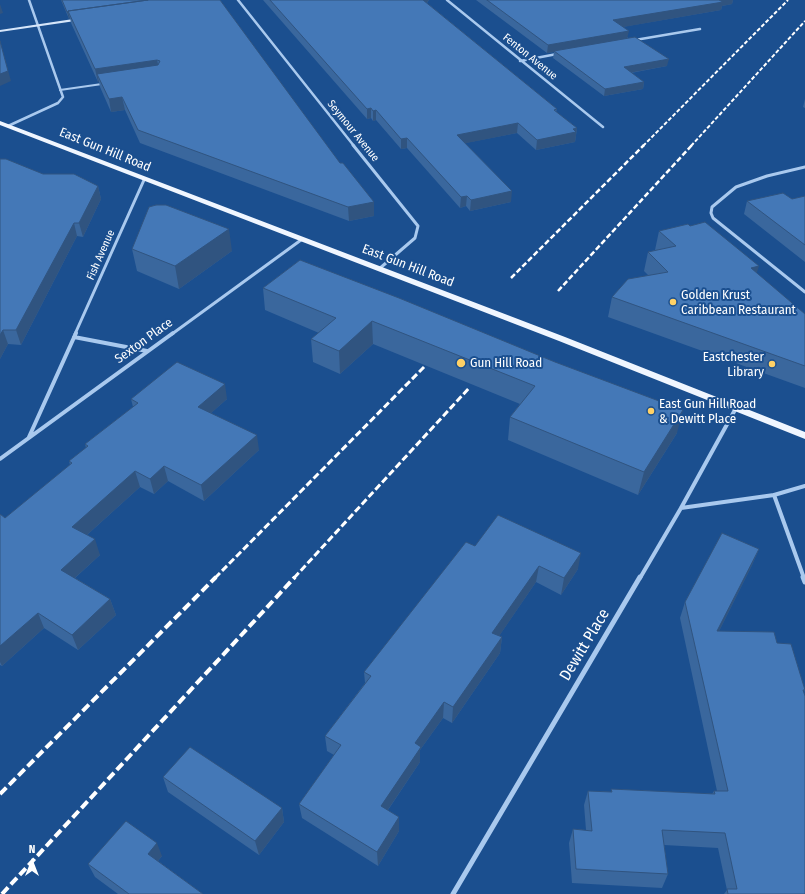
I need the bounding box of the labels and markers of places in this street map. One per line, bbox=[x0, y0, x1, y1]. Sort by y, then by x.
place label: Golden Krust Caribbean Restaurant bbox=[681, 287, 796, 318]
marker: Golden Krust Caribbean Restaurant bbox=[668, 297, 678, 307]
place label: Eastchester Library bbox=[703, 349, 764, 380]
place label: Gun Hill Road bbox=[470, 355, 542, 371]
marker: Gun Hill Road bbox=[455, 357, 467, 369]
marker: Eastchester Library bbox=[767, 359, 777, 369]
place label: East Gun Hill Road & Dewitt Place bbox=[659, 396, 756, 427]
marker: East Gun Hill Road & Dewitt Place bbox=[646, 406, 656, 416]

